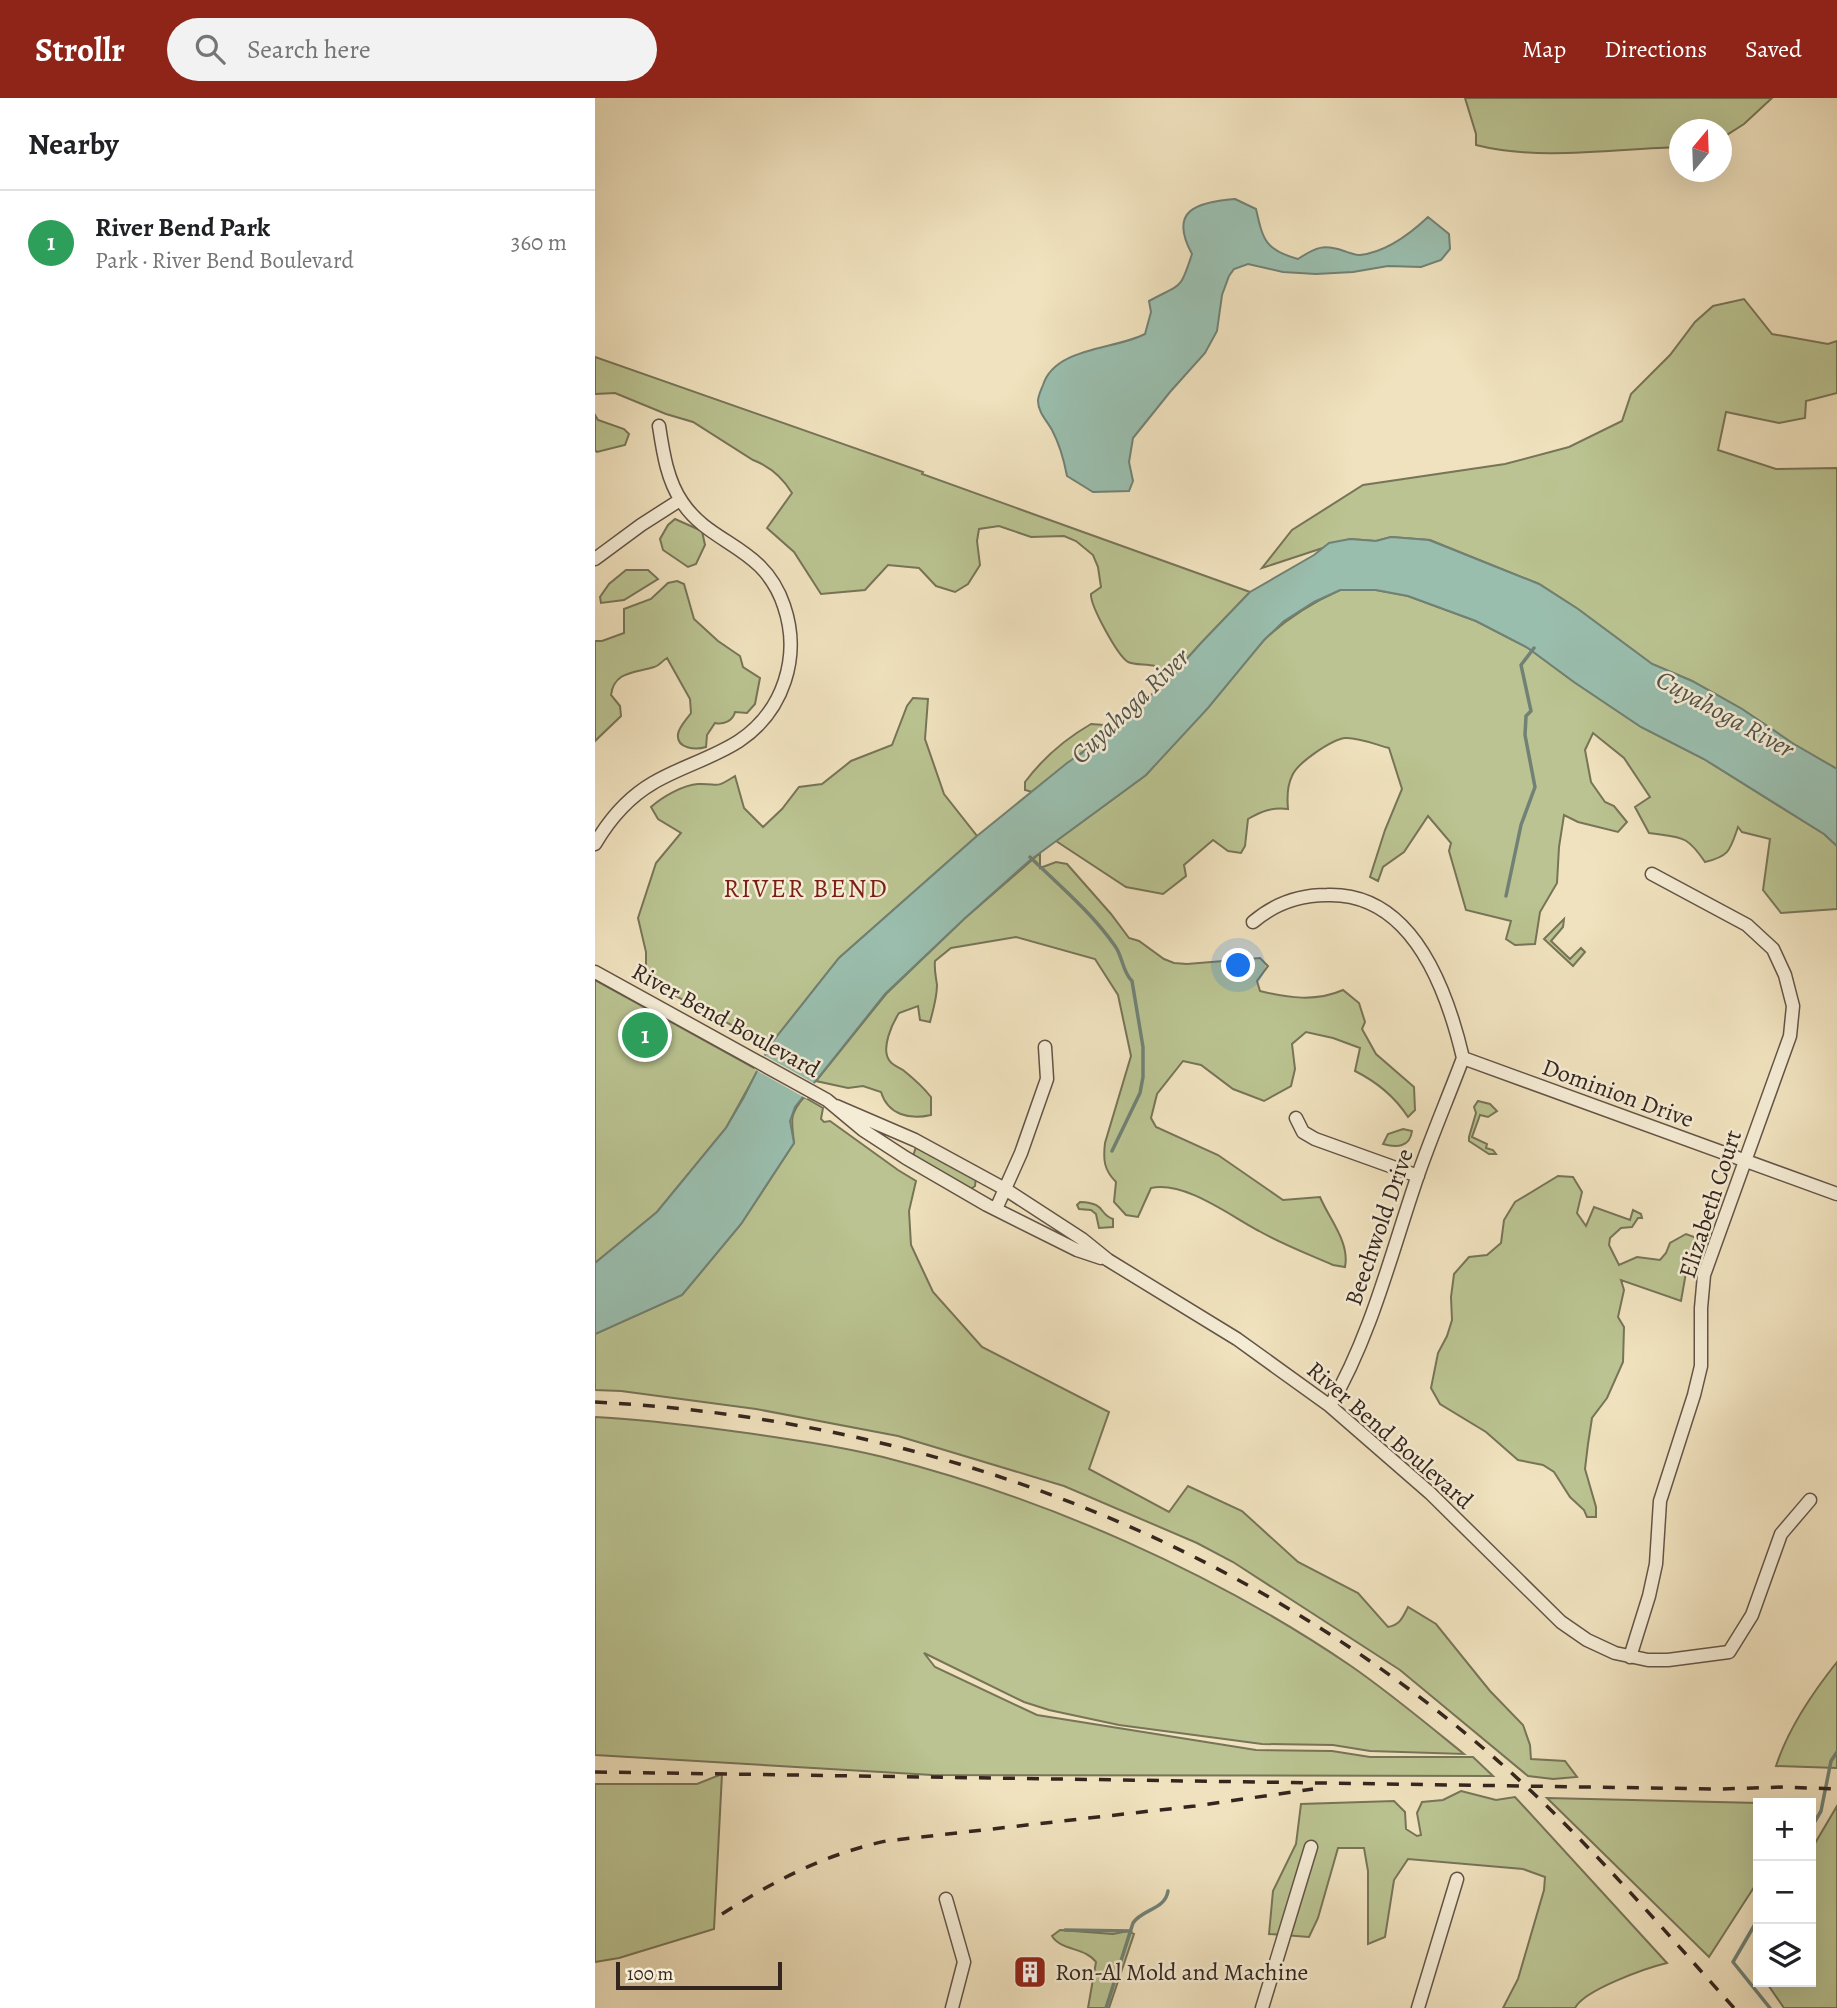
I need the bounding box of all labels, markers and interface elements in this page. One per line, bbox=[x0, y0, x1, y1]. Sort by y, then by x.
search box bbox=[167, 18, 657, 81]
text: Strollr bbox=[35, 27, 125, 72]
icon: search bbox=[191, 30, 229, 68]
text: Search here bbox=[247, 32, 371, 67]
text: Map bbox=[1522, 33, 1566, 65]
text: Directions bbox=[1604, 33, 1707, 65]
text: Saved bbox=[1745, 33, 1802, 65]
north arrow bbox=[1669, 119, 1732, 182]
text: Nearby bbox=[28, 124, 119, 164]
text: River Bend Park bbox=[95, 210, 270, 245]
text: 1 bbox=[47, 227, 55, 258]
text: 360 m bbox=[511, 227, 567, 258]
text: Park · River Bend Boulevard bbox=[95, 245, 354, 276]
water label: Cuyahoga River bbox=[1063, 640, 1198, 772]
water label: Cuyahoga River bbox=[1650, 662, 1801, 767]
district label: RIVER BEND bbox=[723, 871, 889, 906]
your location bbox=[1221, 948, 1255, 982]
street label: River Bend Boulevard bbox=[626, 955, 826, 1085]
pin: 1 bbox=[622, 1009, 668, 1061]
street label: Dominion Drive bbox=[1538, 1051, 1698, 1135]
street label: Elizabeth Court bbox=[1671, 1126, 1749, 1282]
street label: Beechwold Drive bbox=[1337, 1144, 1421, 1310]
street label: River Bend Boulevard bbox=[1300, 1354, 1480, 1516]
map controls bbox=[1753, 1798, 1816, 1987]
button: + bbox=[1753, 1798, 1816, 1861]
button: − bbox=[1753, 1861, 1816, 1924]
button: layers bbox=[1753, 1924, 1816, 1987]
building icon: Ron-Al Mold and Machine bbox=[1011, 1953, 1049, 1991]
place label: Ron-Al Mold and Machine bbox=[1055, 1956, 1308, 1988]
scale bar bbox=[616, 1959, 782, 1991]
text: 100 m bbox=[627, 1961, 673, 1987]

